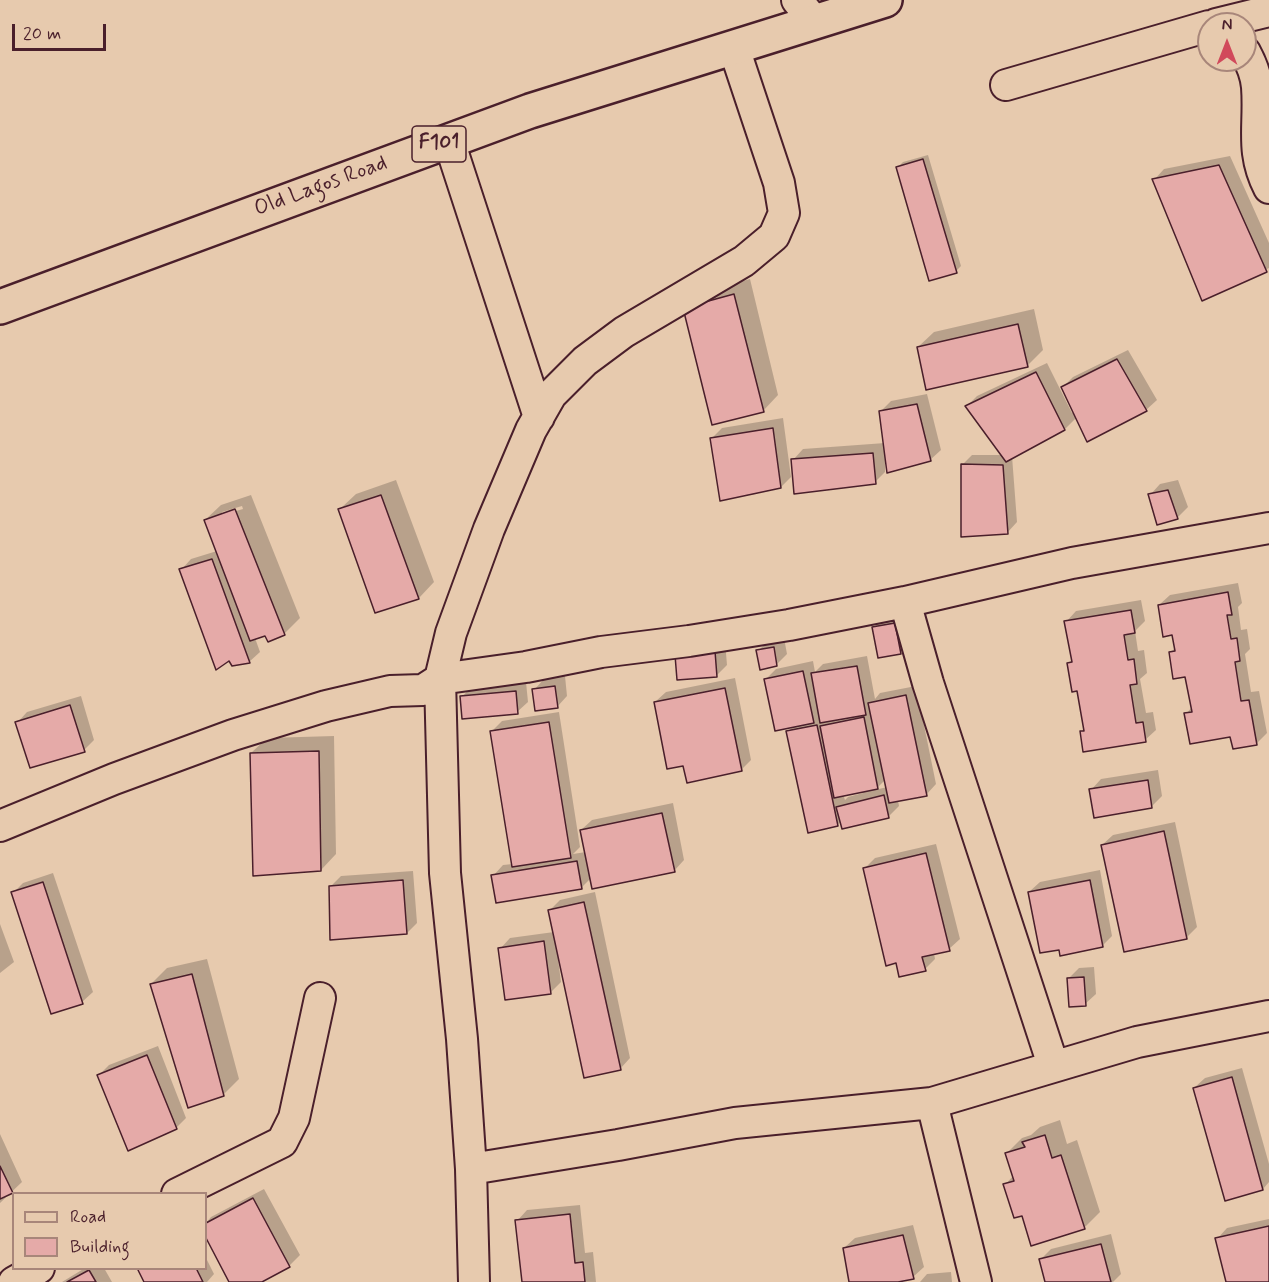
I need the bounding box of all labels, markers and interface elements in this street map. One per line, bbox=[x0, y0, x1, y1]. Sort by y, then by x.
scale bar bbox=[15, 12, 110, 50]
north arrow bbox=[1197, 12, 1257, 72]
text: N bbox=[1222, 15, 1232, 36]
text: 20 m bbox=[23, 22, 61, 46]
road number: F101 bbox=[412, 126, 466, 162]
street label: Old Lagos Road bbox=[251, 151, 391, 223]
legend bbox=[12, 1192, 207, 1270]
text: Road bbox=[70, 1205, 106, 1229]
text: Building bbox=[70, 1235, 130, 1259]

